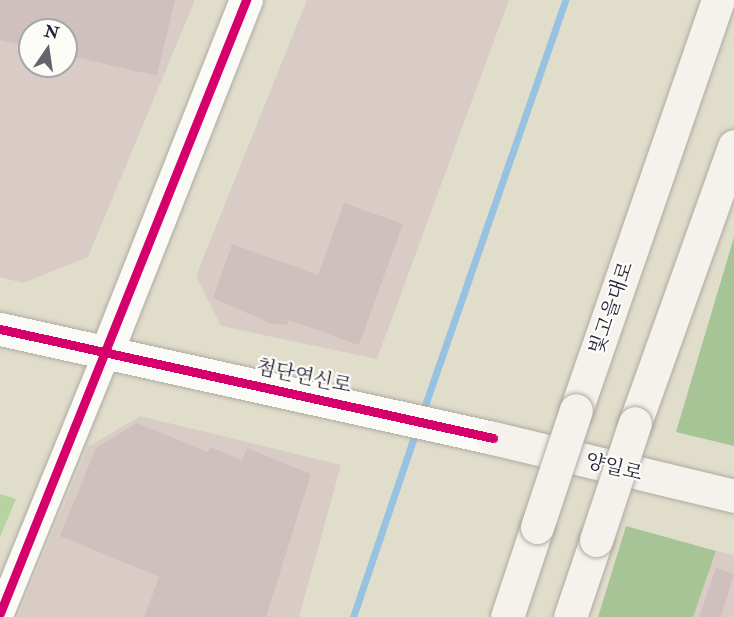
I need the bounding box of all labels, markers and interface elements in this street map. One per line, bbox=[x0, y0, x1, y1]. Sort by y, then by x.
north arrow bbox=[18, 18, 78, 78]
text: N bbox=[42, 21, 61, 44]
street label: 빛고을대로 bbox=[584, 258, 638, 358]
street label: 첨단연신로 bbox=[254, 354, 354, 398]
street label: 양일로 bbox=[583, 448, 645, 486]

